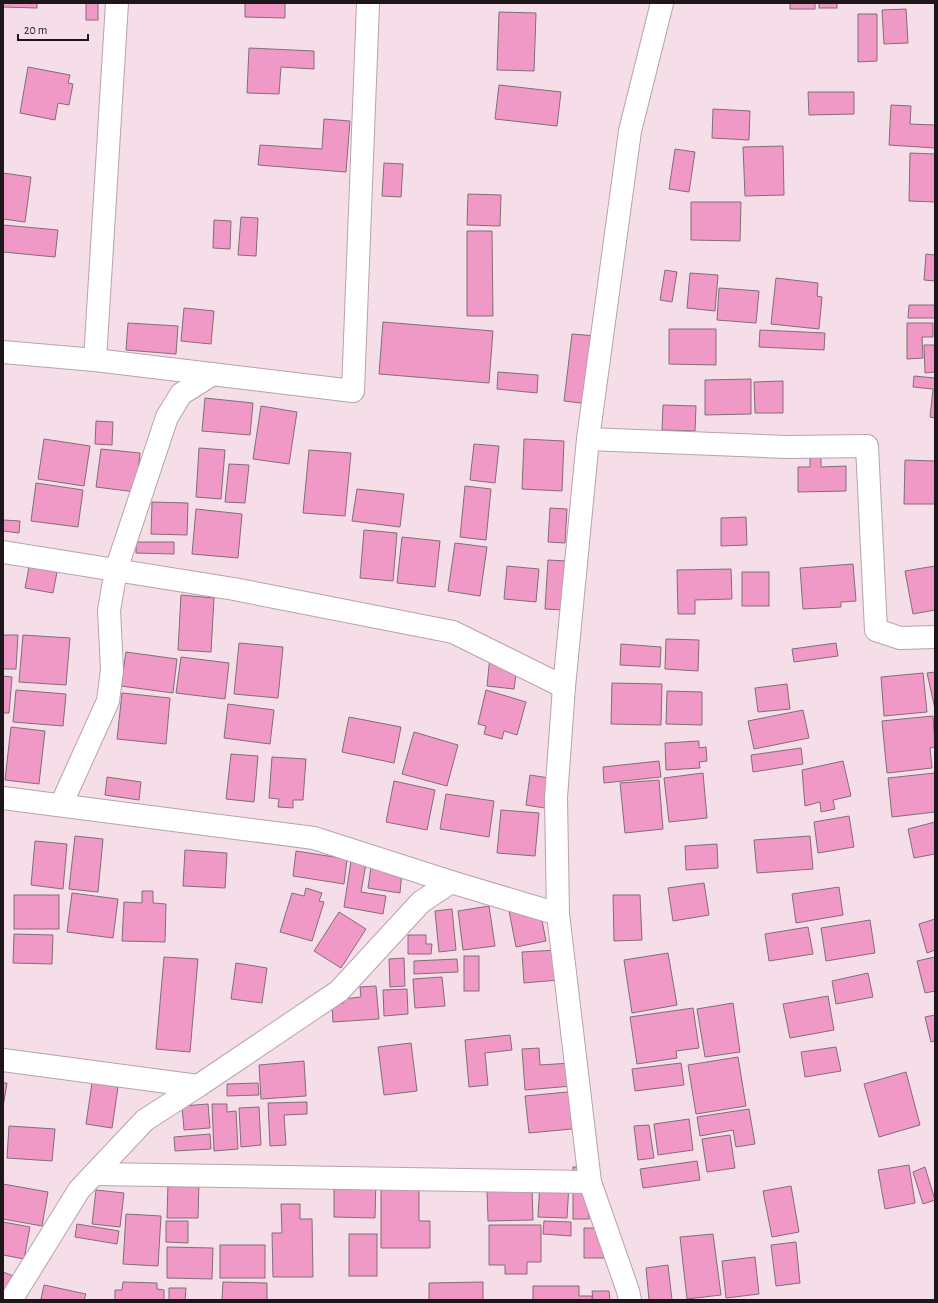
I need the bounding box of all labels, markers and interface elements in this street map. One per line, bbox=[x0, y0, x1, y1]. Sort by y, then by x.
scale bar bbox=[18, 16, 88, 42]
text: 20 m bbox=[24, 24, 47, 36]

